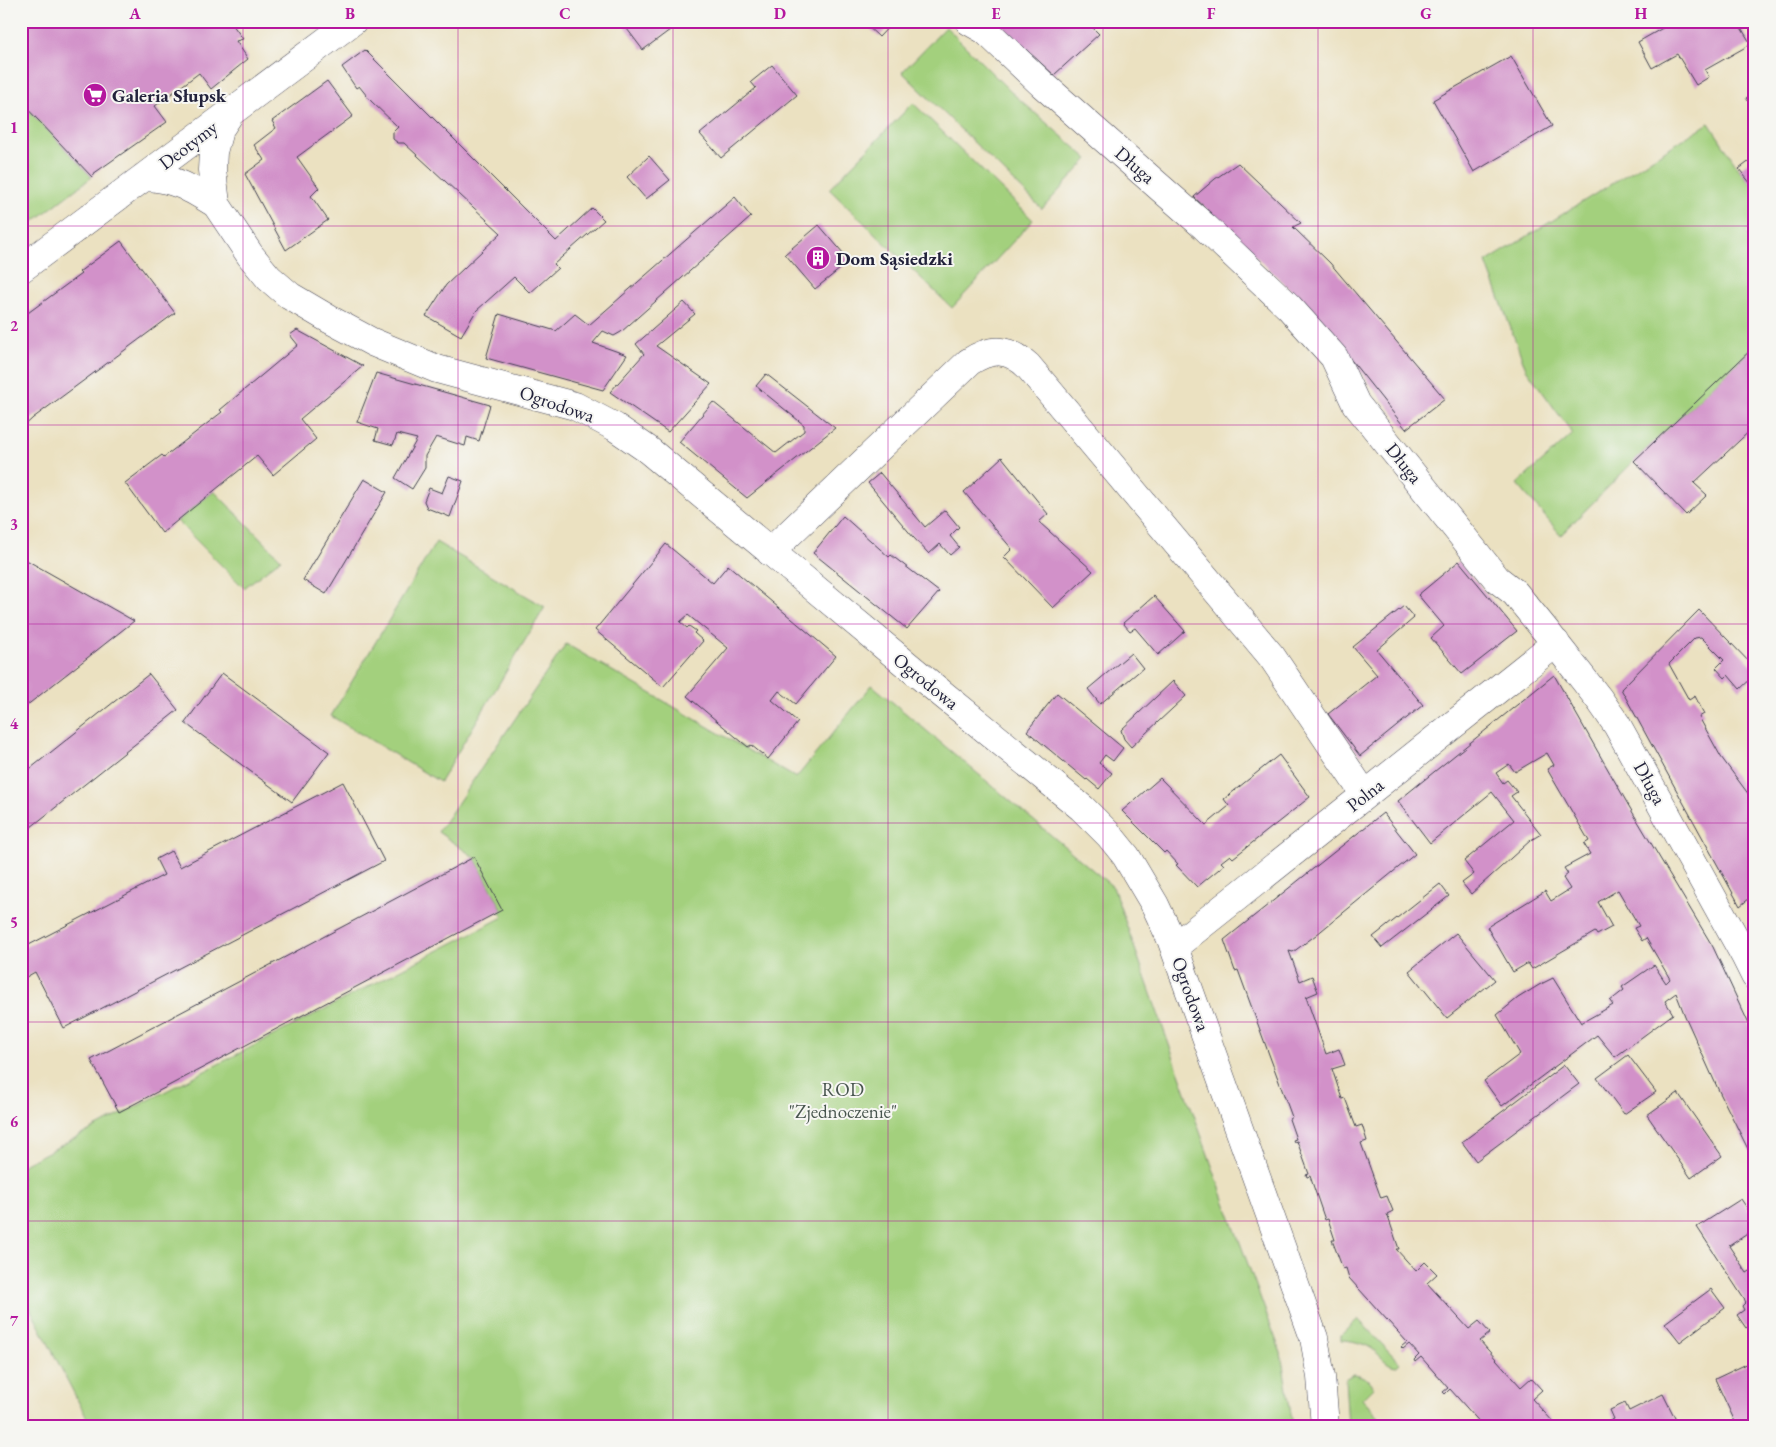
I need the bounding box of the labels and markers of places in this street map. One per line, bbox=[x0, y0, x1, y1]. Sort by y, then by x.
supermarket icon: Galeria Słupsk bbox=[82, 82, 108, 108]
place label: Galeria Słupsk bbox=[112, 83, 227, 108]
building icon: Dom Sąsiedzki bbox=[805, 245, 831, 271]
place label: Dom Sąsiedzki bbox=[836, 246, 953, 271]

